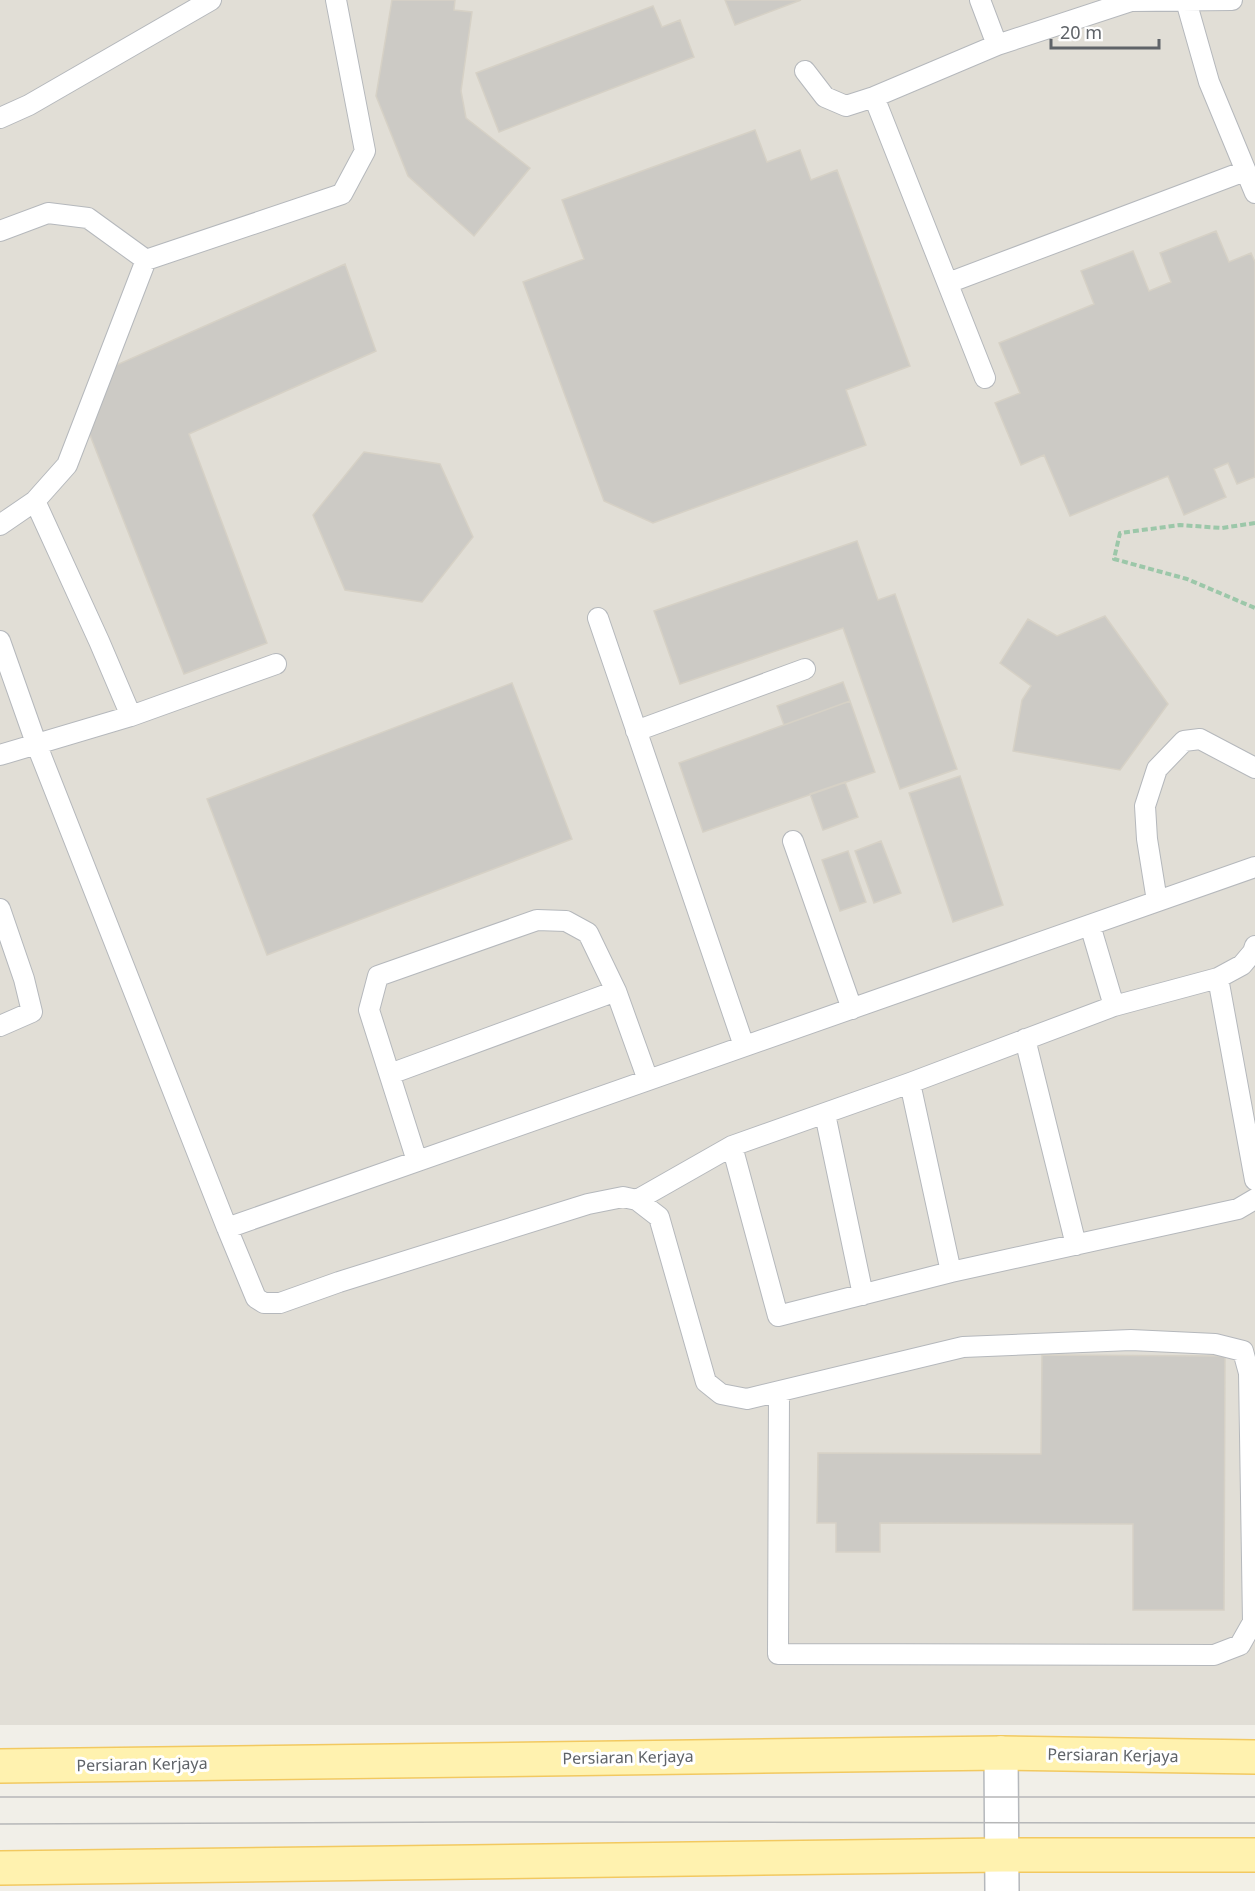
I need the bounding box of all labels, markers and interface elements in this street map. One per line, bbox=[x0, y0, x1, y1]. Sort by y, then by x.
scale bar bbox=[1051, 12, 1159, 50]
text: 20 m bbox=[1060, 20, 1102, 44]
street label: Persiaran Kerjaya bbox=[1047, 1743, 1179, 1767]
street label: Persiaran Kerjaya bbox=[562, 1745, 694, 1769]
street label: Persiaran Kerjaya bbox=[76, 1752, 208, 1776]

